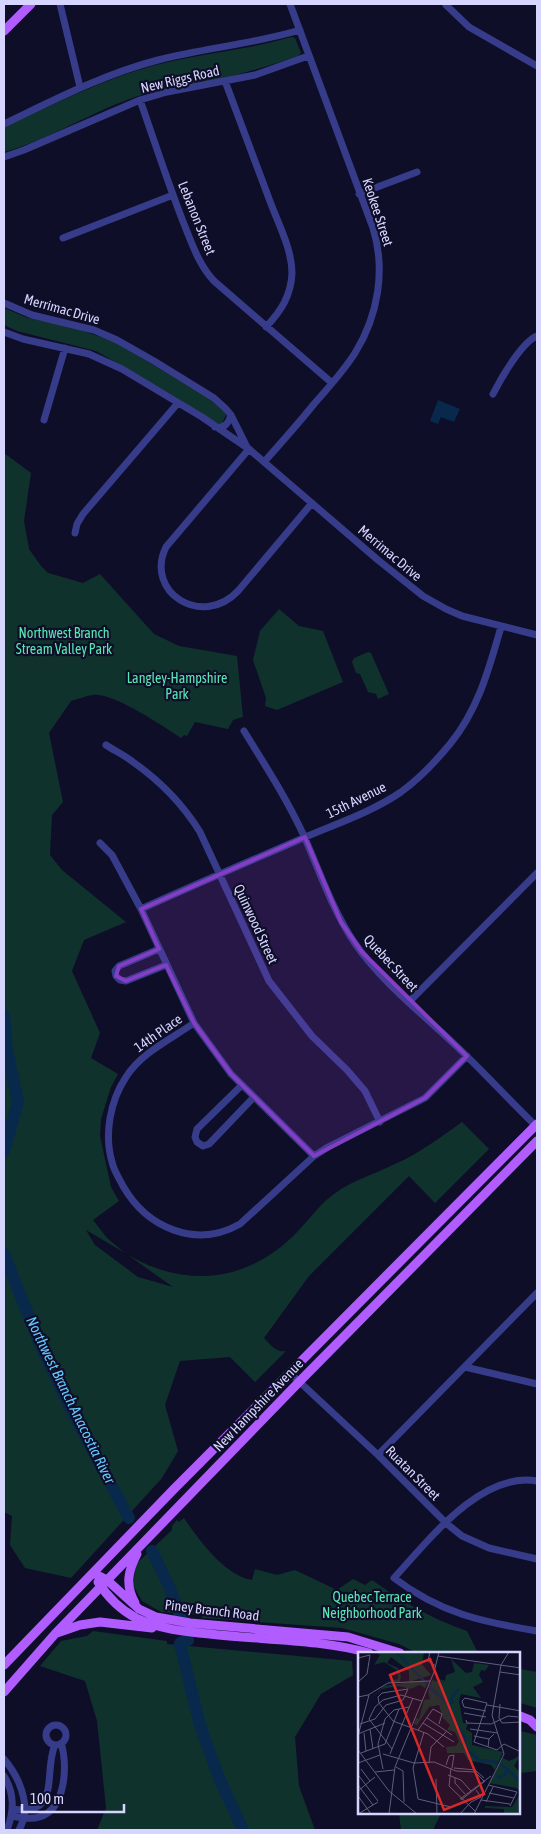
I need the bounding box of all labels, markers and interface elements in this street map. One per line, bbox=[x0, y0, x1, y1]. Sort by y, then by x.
street label: New Riggs Road bbox=[139, 62, 221, 96]
street label: Keokee Street bbox=[359, 176, 397, 248]
street label: Lebanon Street bbox=[175, 179, 219, 257]
street label: Merrimac Drive bbox=[22, 291, 102, 327]
street label: Merrimac Drive bbox=[355, 522, 425, 584]
park label: Northwest Branch Stream Valley Park bbox=[16, 625, 112, 657]
park label: Langley-Hampshire Park bbox=[127, 670, 227, 702]
street label: 15th Avenue bbox=[323, 779, 389, 821]
street label: Quinwood Street bbox=[231, 882, 281, 966]
street label: Quebec Street bbox=[361, 931, 421, 995]
street label: 14th Place bbox=[131, 1011, 185, 1055]
water label: Northwest Branch Anacostia River bbox=[23, 1314, 119, 1487]
street label: New Hampshire Avenue bbox=[210, 1355, 306, 1455]
street label: Ruatan Street bbox=[383, 1443, 443, 1503]
park label: Quebec Terrace Neighborhood Park bbox=[322, 1589, 422, 1621]
street label: Piney Branch Road bbox=[164, 1596, 260, 1624]
inset map bbox=[358, 1652, 521, 1814]
scale bar bbox=[22, 1782, 125, 1814]
text: 100 m bbox=[30, 1790, 64, 1807]

